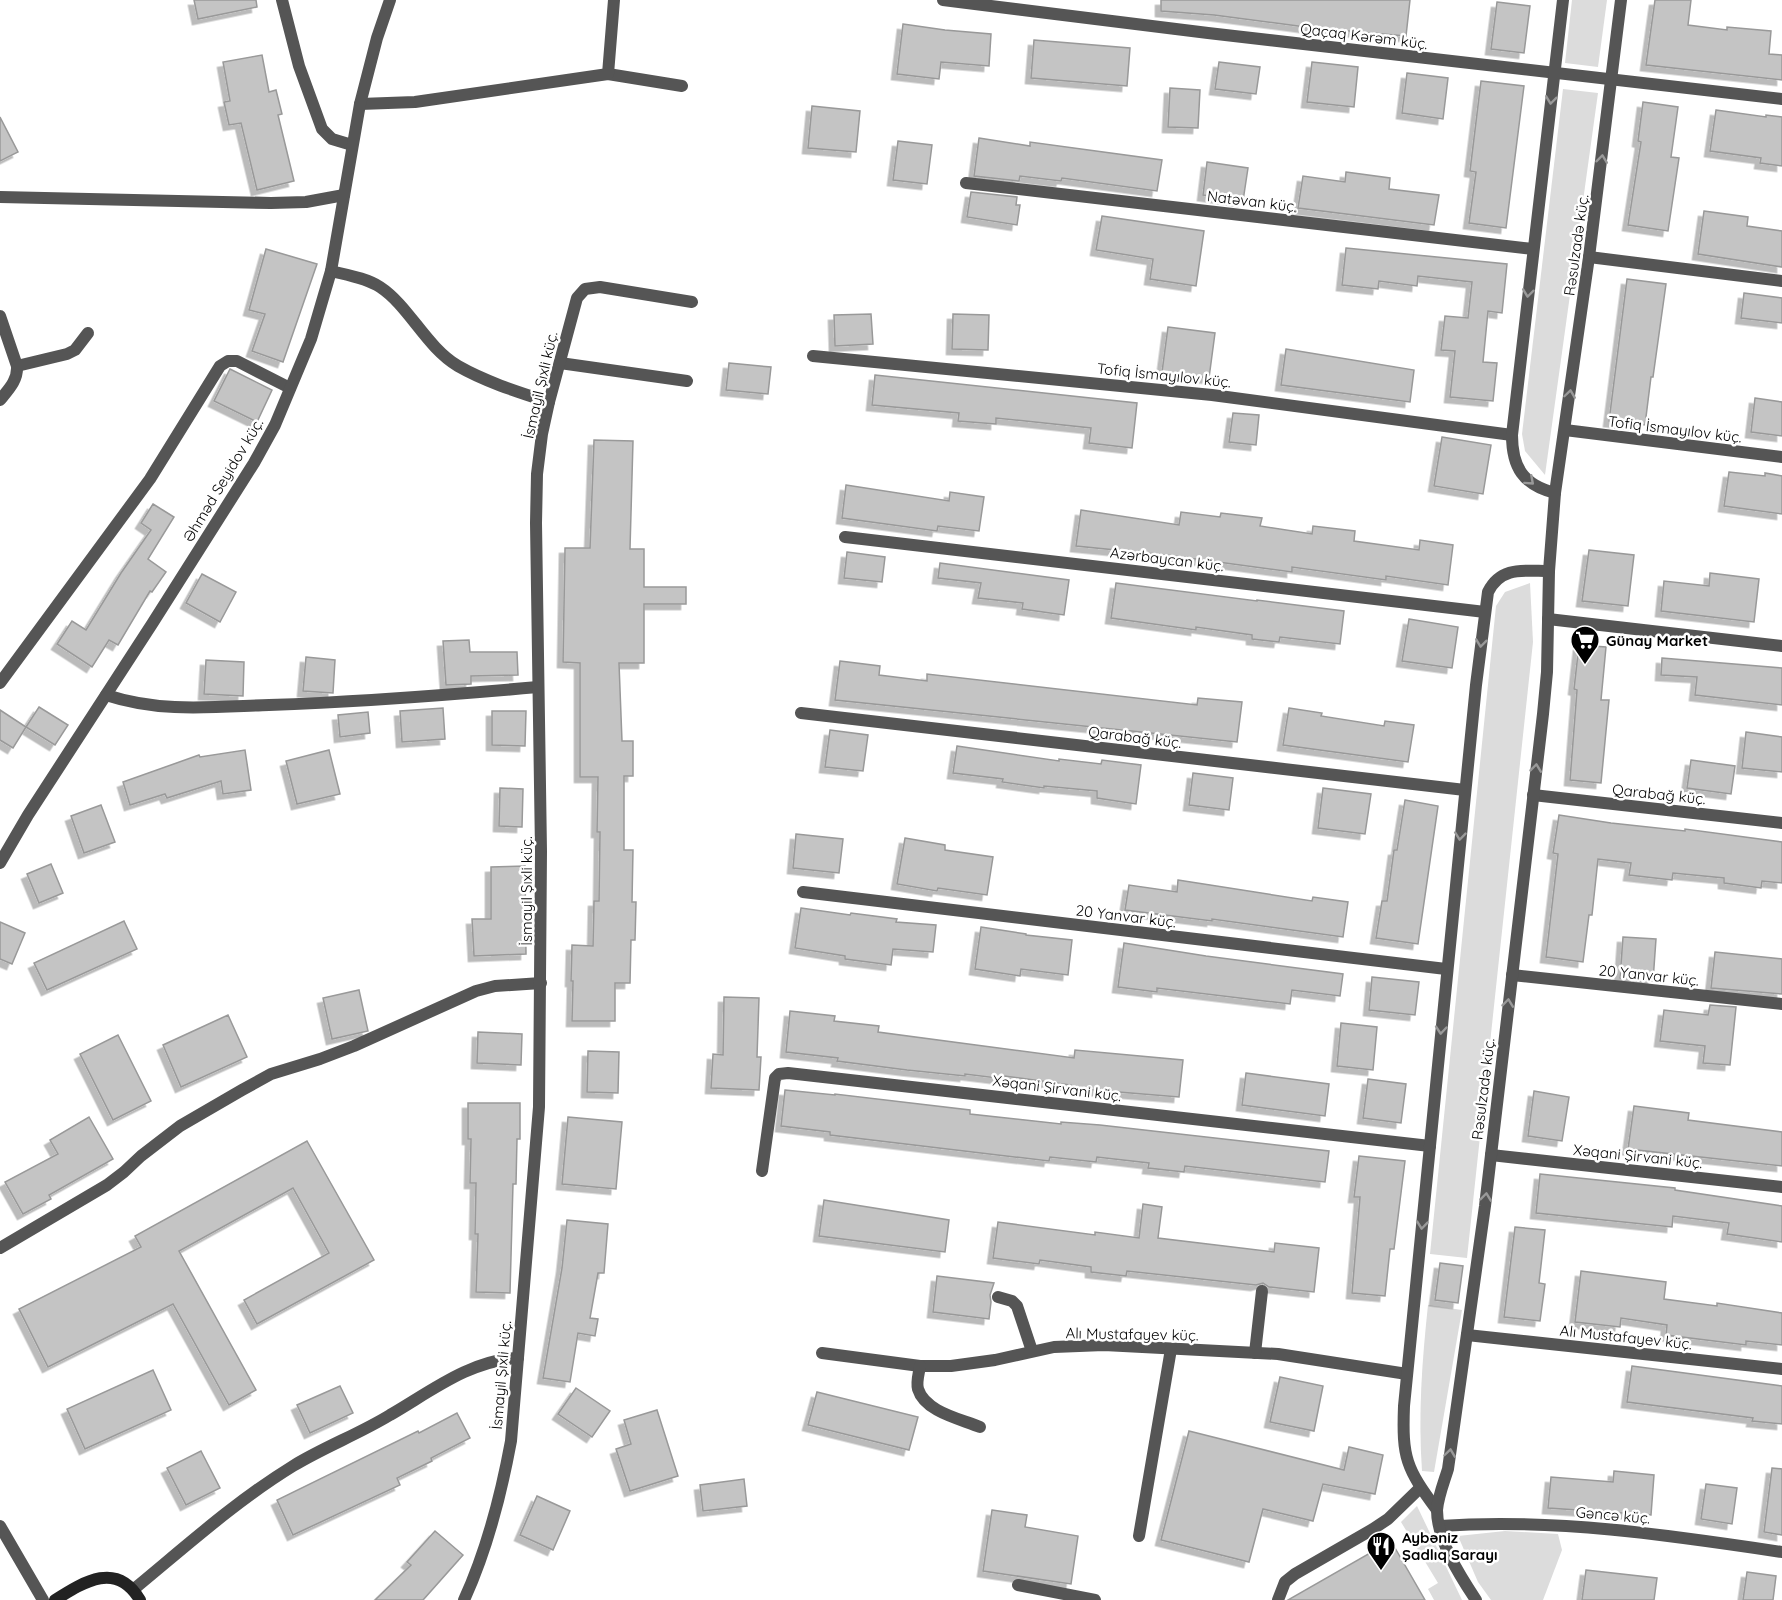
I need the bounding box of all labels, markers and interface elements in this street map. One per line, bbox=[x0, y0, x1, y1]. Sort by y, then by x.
street label: Qaçaq Kərəm küç. bbox=[1299, 19, 1429, 53]
one-way arrow bbox=[1546, 95, 1558, 104]
one-way arrow bbox=[1595, 154, 1608, 163]
street label: Natəvan küç. bbox=[1206, 186, 1298, 216]
street label: Rəsulzadə küç. bbox=[1559, 193, 1593, 297]
one-way arrow bbox=[1522, 289, 1535, 298]
street label: İsmayil Şıxli küç. bbox=[518, 330, 562, 440]
street label: Tofiq İsmayılov küç. bbox=[1096, 359, 1232, 391]
one-way arrow bbox=[1564, 389, 1576, 398]
street label: Tofiq İsmayılov küç. bbox=[1607, 411, 1743, 447]
street label: Əhməd Seyidov küç. bbox=[179, 415, 267, 545]
one-way arrow bbox=[1523, 474, 1534, 485]
street label: Azərbaycan küç. bbox=[1109, 543, 1225, 575]
supermarket icon: Günay Market bbox=[1569, 624, 1601, 666]
place label: Günay Market bbox=[1606, 631, 1708, 650]
one-way arrow bbox=[1476, 638, 1488, 647]
street label: Qarabağ küç. bbox=[1087, 722, 1183, 752]
one-way arrow bbox=[1530, 764, 1542, 773]
street label: Qarabağ küç. bbox=[1611, 780, 1707, 808]
one-way arrow bbox=[1454, 832, 1467, 841]
street label: İsmayil Şıxli küç. bbox=[517, 836, 536, 946]
street label: 20 Yanvar küç. bbox=[1075, 900, 1177, 932]
street label: 20 Yanvar küç. bbox=[1598, 960, 1700, 990]
one-way arrow bbox=[1502, 999, 1514, 1008]
one-way arrow bbox=[1435, 1026, 1448, 1035]
street label: Rəsulzadə küç. bbox=[1467, 1037, 1499, 1141]
street label: Xəqani Şirvani küç. bbox=[991, 1071, 1123, 1105]
street label: Xəqani Şirvani küç. bbox=[1572, 1140, 1704, 1172]
one-way arrow bbox=[1479, 1193, 1491, 1202]
one-way arrow bbox=[1416, 1220, 1429, 1229]
street label: İsmayil Şıxli küç. bbox=[487, 1320, 515, 1430]
street label: Alı Mustafayev küç. bbox=[1559, 1321, 1693, 1353]
street label: Alı Mustafayev küç. bbox=[1065, 1323, 1199, 1345]
one-way arrow bbox=[1443, 1448, 1456, 1457]
street label: Gəncə küç. bbox=[1575, 1502, 1651, 1528]
place label: Aybəniz Şadlıq Sarayı bbox=[1402, 1528, 1497, 1564]
restaurant icon: Aybəniz Şadlıq Sarayı bbox=[1365, 1530, 1397, 1572]

